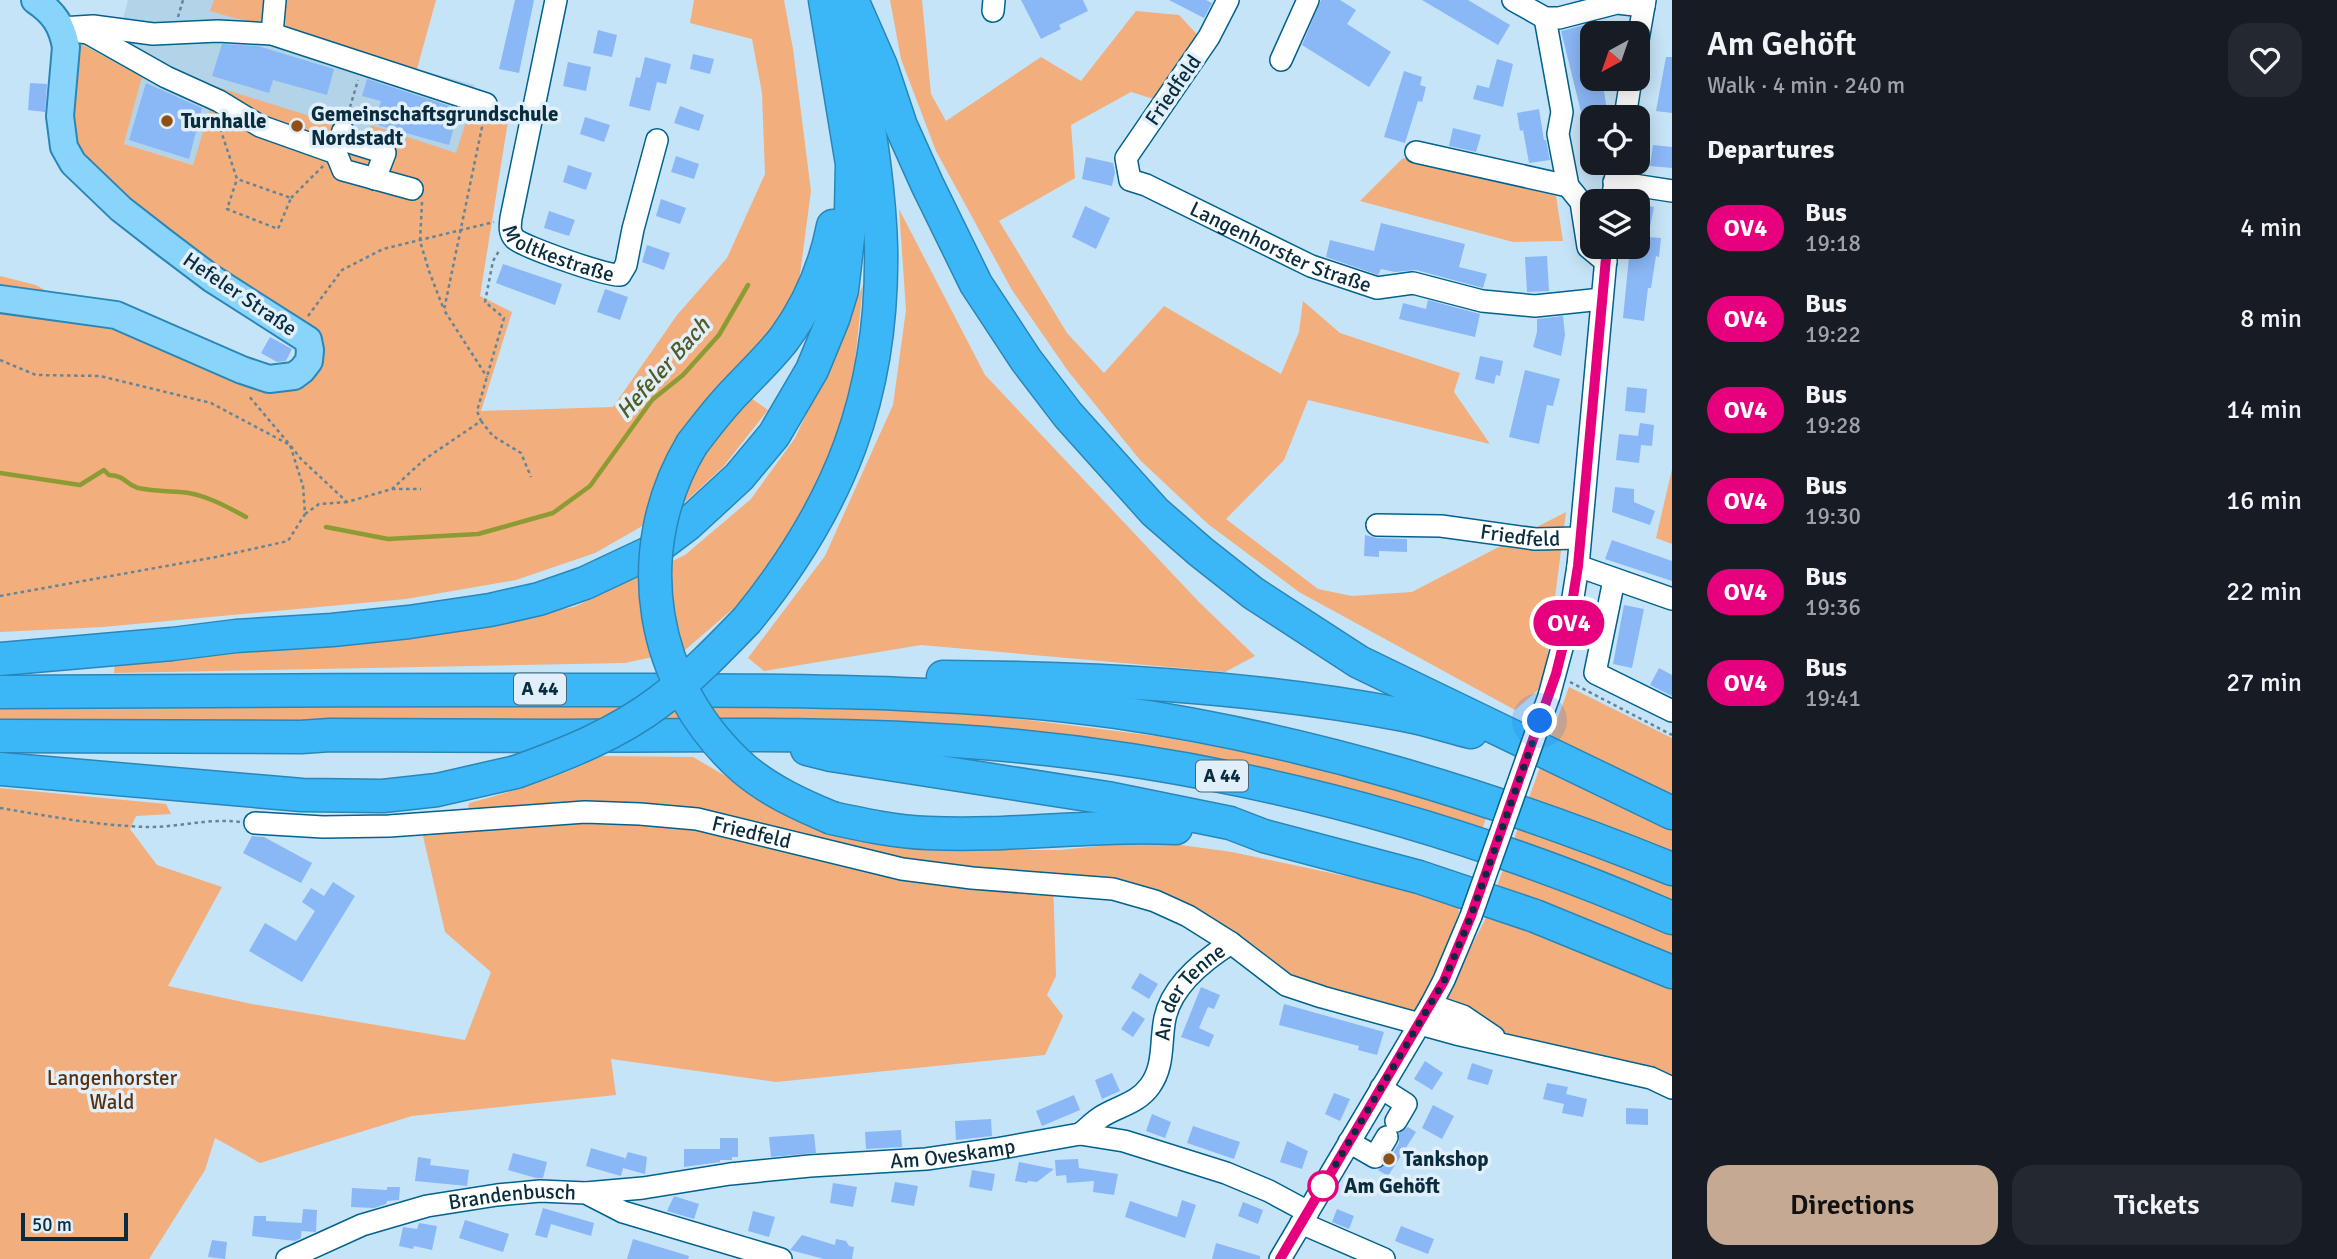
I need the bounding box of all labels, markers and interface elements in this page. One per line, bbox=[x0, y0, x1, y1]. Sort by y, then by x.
north arrow bbox=[1580, 21, 1650, 91]
map controls bbox=[1580, 21, 1650, 259]
button: heart bbox=[2228, 23, 2302, 97]
text: Am Gehöft bbox=[1707, 24, 1856, 65]
street label: Friedfeld bbox=[1139, 50, 1207, 130]
text: Walk · 4 min · 240 m bbox=[1707, 71, 1905, 100]
place label: Gemeinschaftsgrundschule Nordstadt bbox=[311, 101, 558, 151]
button: locate bbox=[1580, 105, 1650, 175]
place label: Turnhalle bbox=[181, 108, 267, 134]
marker: Turnhalle bbox=[159, 113, 175, 129]
marker: Gemeinschaftsgrundschule Nordstadt bbox=[289, 118, 305, 134]
text: Departures bbox=[1707, 134, 1834, 166]
button: layers bbox=[1580, 189, 1650, 259]
street label: Langenhorster Straße bbox=[1186, 196, 1375, 298]
text: Bus bbox=[1805, 197, 1847, 229]
text: 4 min bbox=[2240, 212, 2302, 244]
text: OV4 bbox=[1724, 213, 1767, 243]
street label: Moltkestraße bbox=[496, 221, 617, 287]
text: 19:18 bbox=[1805, 229, 1861, 258]
street label: Hefeler Straße bbox=[178, 246, 302, 342]
text: Bus bbox=[1805, 288, 1847, 320]
text: 8 min bbox=[2240, 303, 2302, 335]
text: OV4 bbox=[1724, 304, 1767, 334]
water label: Hefeler Bach bbox=[610, 310, 717, 425]
text: 19:22 bbox=[1805, 320, 1861, 349]
text: Bus bbox=[1805, 379, 1847, 411]
text: 14 min bbox=[2226, 394, 2302, 426]
text: OV4 bbox=[1724, 395, 1767, 425]
text: 19:28 bbox=[1805, 411, 1861, 440]
text: Bus bbox=[1805, 470, 1847, 502]
text: 16 min bbox=[2226, 485, 2302, 517]
text: OV4 bbox=[1724, 486, 1767, 516]
text: 19:30 bbox=[1805, 502, 1861, 531]
street label: Friedfeld bbox=[1479, 519, 1561, 552]
text: Bus bbox=[1805, 561, 1847, 593]
text: 22 min bbox=[2226, 576, 2302, 608]
text: OV4 bbox=[1724, 577, 1767, 607]
text: 19:36 bbox=[1805, 593, 1861, 622]
line badge: OV4 bbox=[1529, 600, 1609, 646]
text: OV4 bbox=[1547, 608, 1591, 638]
text: Bus bbox=[1805, 652, 1847, 684]
text: 27 min bbox=[2226, 667, 2302, 699]
text: OV4 bbox=[1724, 668, 1767, 698]
road number: A 44 bbox=[514, 674, 566, 704]
text: 19:41 bbox=[1805, 684, 1861, 713]
your location bbox=[1522, 703, 1557, 738]
road number: A 44 bbox=[1196, 761, 1248, 792]
street label: Friedfeld bbox=[709, 810, 794, 854]
street label: An der Tenne bbox=[1149, 937, 1230, 1042]
park label: Langenhorster Wald bbox=[47, 1065, 178, 1115]
street label: Am Oveskamp bbox=[889, 1133, 1017, 1174]
place label: Tankshop bbox=[1403, 1146, 1488, 1172]
marker: Tankshop bbox=[1381, 1151, 1397, 1167]
button: Directions bbox=[1707, 1165, 1998, 1245]
button: Tickets bbox=[2012, 1165, 2302, 1245]
marker: Am Gehöft bbox=[1308, 1171, 1338, 1201]
place label: Am Gehöft bbox=[1344, 1173, 1441, 1199]
street label: Brandenbusch bbox=[446, 1178, 577, 1215]
scale bar bbox=[21, 1210, 128, 1242]
text: 50 m bbox=[32, 1213, 72, 1237]

